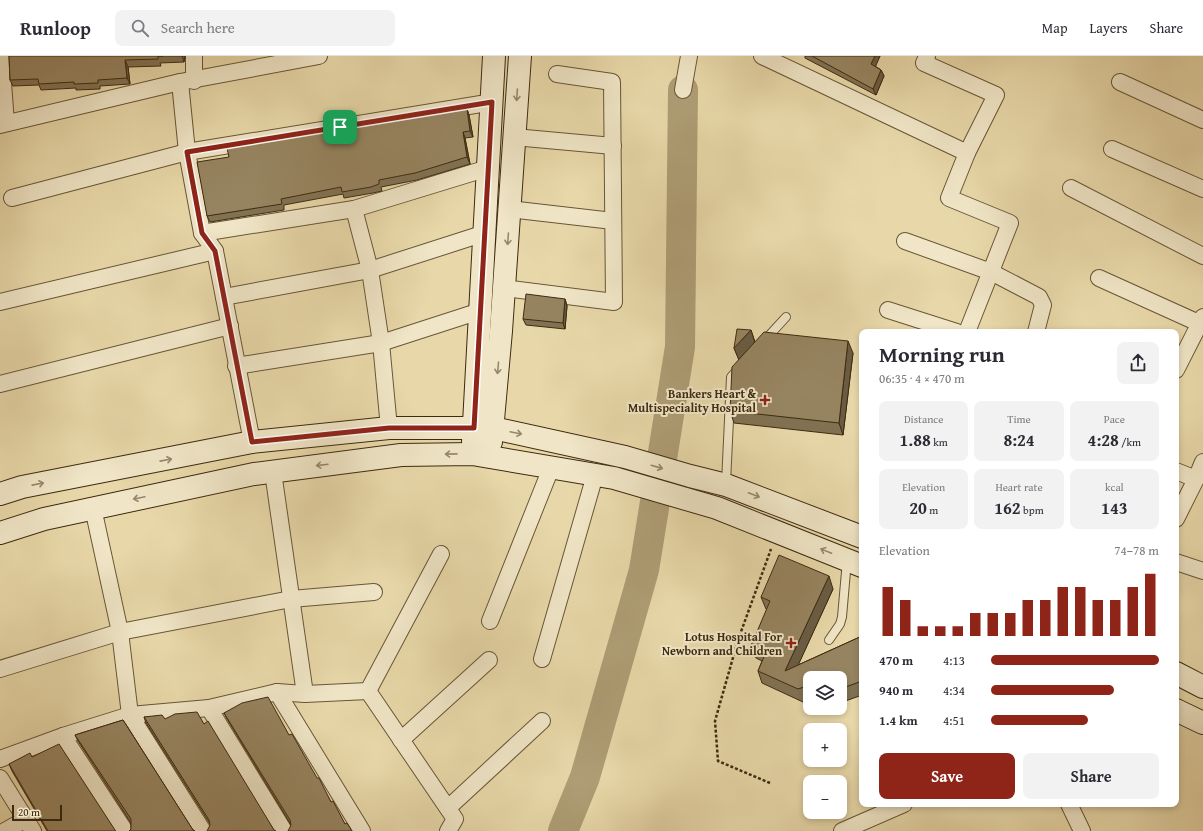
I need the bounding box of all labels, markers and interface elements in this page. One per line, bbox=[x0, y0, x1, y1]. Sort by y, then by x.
search box bbox=[115, 10, 395, 46]
text: Runloop bbox=[20, 14, 91, 42]
icon: search bbox=[129, 17, 151, 39]
text: Search here bbox=[161, 17, 235, 38]
text: Map bbox=[1042, 18, 1068, 38]
text: Layers bbox=[1090, 18, 1128, 38]
text: Share bbox=[1150, 18, 1183, 38]
one-way arrow bbox=[513, 88, 521, 101]
pin bbox=[323, 110, 357, 144]
icon: arrive bbox=[329, 116, 351, 138]
one-way arrow bbox=[504, 232, 511, 245]
text: Morning run bbox=[879, 338, 1005, 370]
button: share bbox=[1117, 342, 1159, 384]
one-way arrow bbox=[494, 361, 502, 374]
text: 06:35 · 4 × 470 m bbox=[879, 369, 965, 388]
place label: Bankers Heart & Multispeciality Hospital bbox=[628, 385, 757, 416]
marker: Bankers Heart & Multispeciality Hospital bbox=[759, 394, 771, 406]
text: Distance bbox=[904, 411, 943, 427]
text: Time bbox=[1007, 411, 1031, 427]
text: Pace bbox=[1104, 411, 1125, 427]
text: 1.88 bbox=[900, 427, 931, 452]
text: 8:24 bbox=[1003, 427, 1035, 452]
text: 4:28 bbox=[1088, 427, 1119, 452]
one-way arrow bbox=[510, 430, 523, 438]
text: km bbox=[931, 434, 948, 450]
text: /km bbox=[1119, 434, 1141, 450]
one-way arrow bbox=[445, 450, 458, 458]
one-way arrow bbox=[159, 456, 172, 464]
one-way arrow bbox=[316, 461, 329, 469]
one-way arrow bbox=[651, 464, 664, 471]
text: Elevation bbox=[902, 479, 945, 495]
text: Heart rate bbox=[995, 479, 1043, 495]
text: kcal bbox=[1105, 479, 1124, 495]
one-way arrow bbox=[31, 480, 44, 488]
one-way arrow bbox=[748, 492, 760, 500]
one-way arrow bbox=[133, 495, 146, 503]
text: 20 bbox=[909, 495, 927, 520]
text: 162 bbox=[994, 495, 1021, 520]
text: 143 bbox=[1101, 495, 1128, 520]
text: m bbox=[927, 502, 938, 518]
text: bpm bbox=[1021, 502, 1044, 518]
text: Elevation bbox=[879, 541, 930, 560]
text: 74–78 m bbox=[1114, 541, 1159, 560]
one-way arrow bbox=[820, 547, 832, 554]
place label: Lotus Hospital For Newborn and Children bbox=[662, 628, 782, 659]
marker: Lotus Hospital For Newborn and Children bbox=[785, 637, 797, 649]
text: 470 m bbox=[879, 651, 913, 670]
text: 4:13 bbox=[943, 651, 965, 670]
map controls bbox=[803, 671, 847, 819]
button: layers bbox=[803, 671, 847, 715]
text: 940 m bbox=[879, 681, 913, 700]
text: 4:34 bbox=[943, 681, 965, 700]
text: 1.4 km bbox=[879, 711, 918, 730]
text: 4:51 bbox=[943, 711, 965, 730]
button: + bbox=[803, 723, 847, 767]
button: Save bbox=[879, 753, 1015, 799]
button: Share bbox=[1023, 753, 1159, 799]
button: − bbox=[803, 775, 847, 819]
scale bar bbox=[12, 803, 62, 822]
text: 20 m bbox=[18, 804, 40, 820]

